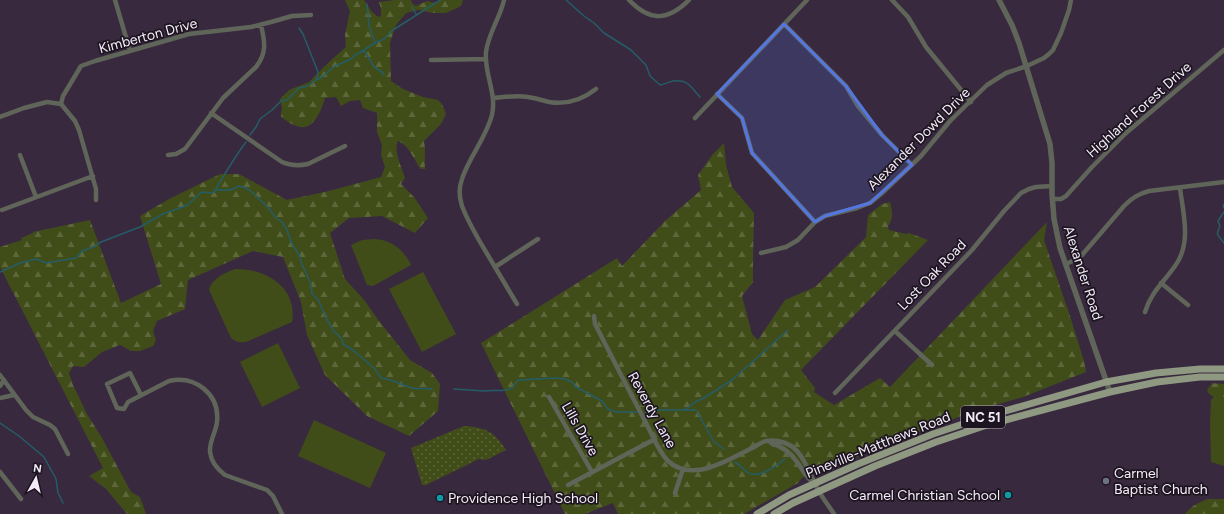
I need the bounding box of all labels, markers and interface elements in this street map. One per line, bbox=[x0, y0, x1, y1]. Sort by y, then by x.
street label: Kimberton Drive bbox=[97, 15, 199, 57]
street label: Highland Forest Drive bbox=[1083, 58, 1195, 162]
street label: Alexander Dowd Drive bbox=[864, 84, 974, 194]
street label: Alexander Road bbox=[1060, 224, 1106, 322]
street label: Lost Oak Road bbox=[894, 236, 970, 314]
street label: Reverdy Lane bbox=[624, 369, 680, 451]
street label: Lills Drive bbox=[558, 399, 602, 459]
road number: NC 51 bbox=[961, 406, 1005, 428]
street label: Pineville-Matthews Road bbox=[803, 408, 953, 482]
north arrow bbox=[16, 458, 56, 498]
text: N bbox=[32, 462, 42, 476]
place label: Carmel Baptist Church bbox=[1114, 465, 1208, 498]
marker: Carmel Baptist Church bbox=[1101, 476, 1111, 486]
place label: Carmel Christian School bbox=[849, 487, 1000, 504]
place label: Providence High School bbox=[448, 490, 598, 507]
marker: Carmel Christian School bbox=[1003, 490, 1013, 500]
marker: Providence High School bbox=[435, 493, 445, 503]

